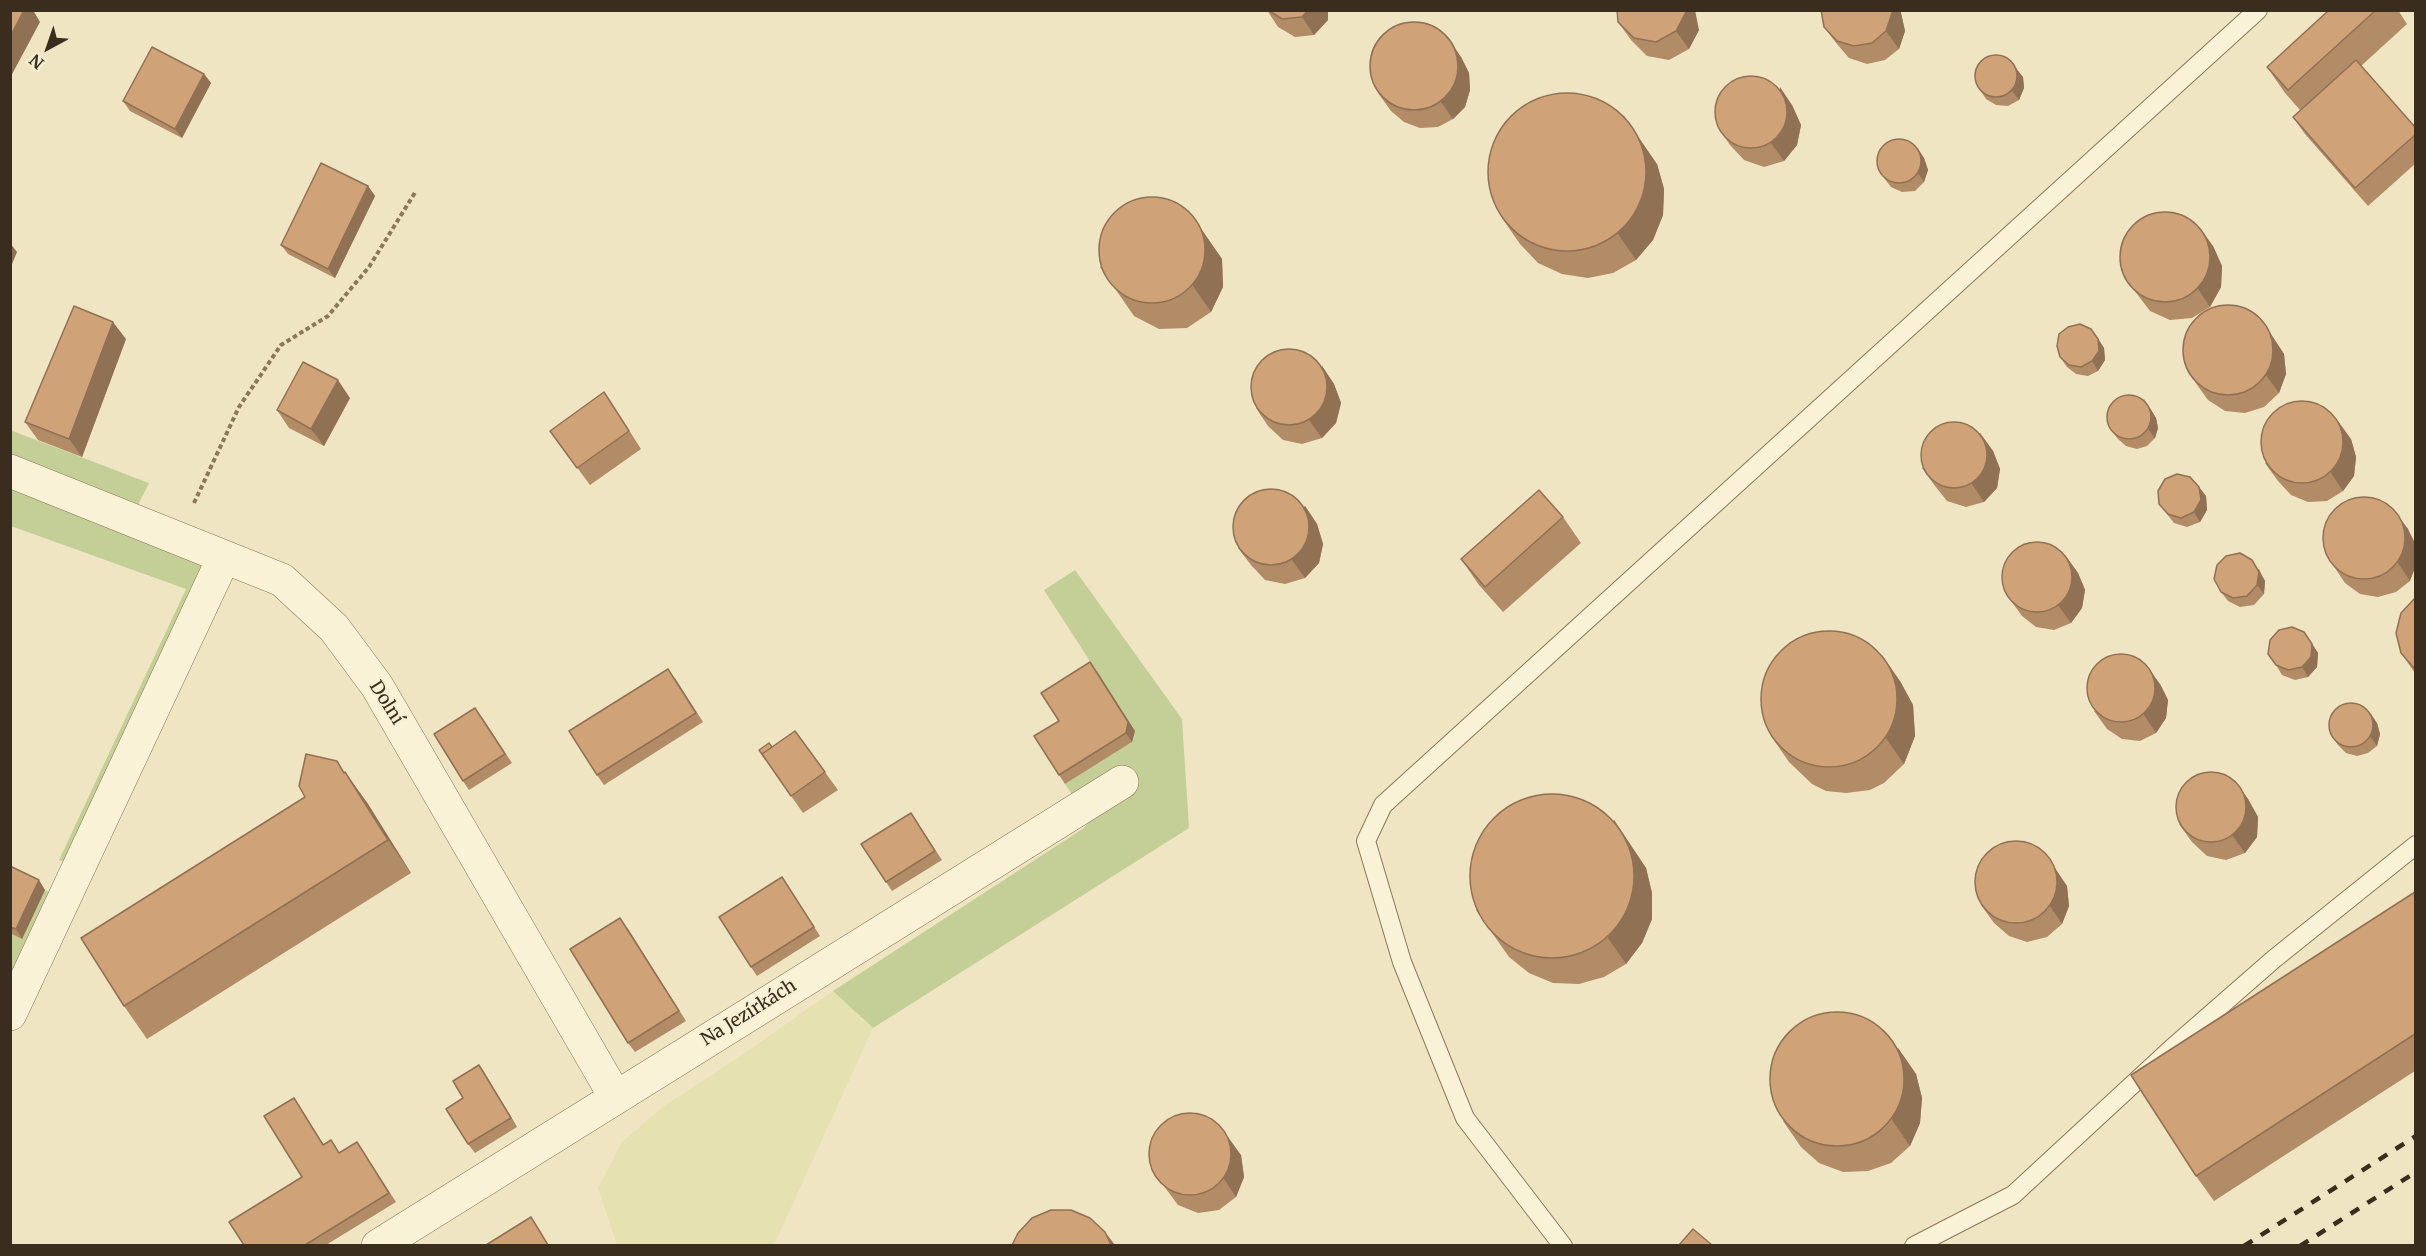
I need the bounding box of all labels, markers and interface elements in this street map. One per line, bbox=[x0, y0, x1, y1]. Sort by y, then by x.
north arrow bbox=[18, 18, 78, 78]
text: N bbox=[25, 50, 48, 74]
street label: Dolní bbox=[364, 677, 408, 729]
street label: Na Jezírkách bbox=[697, 975, 801, 1051]

